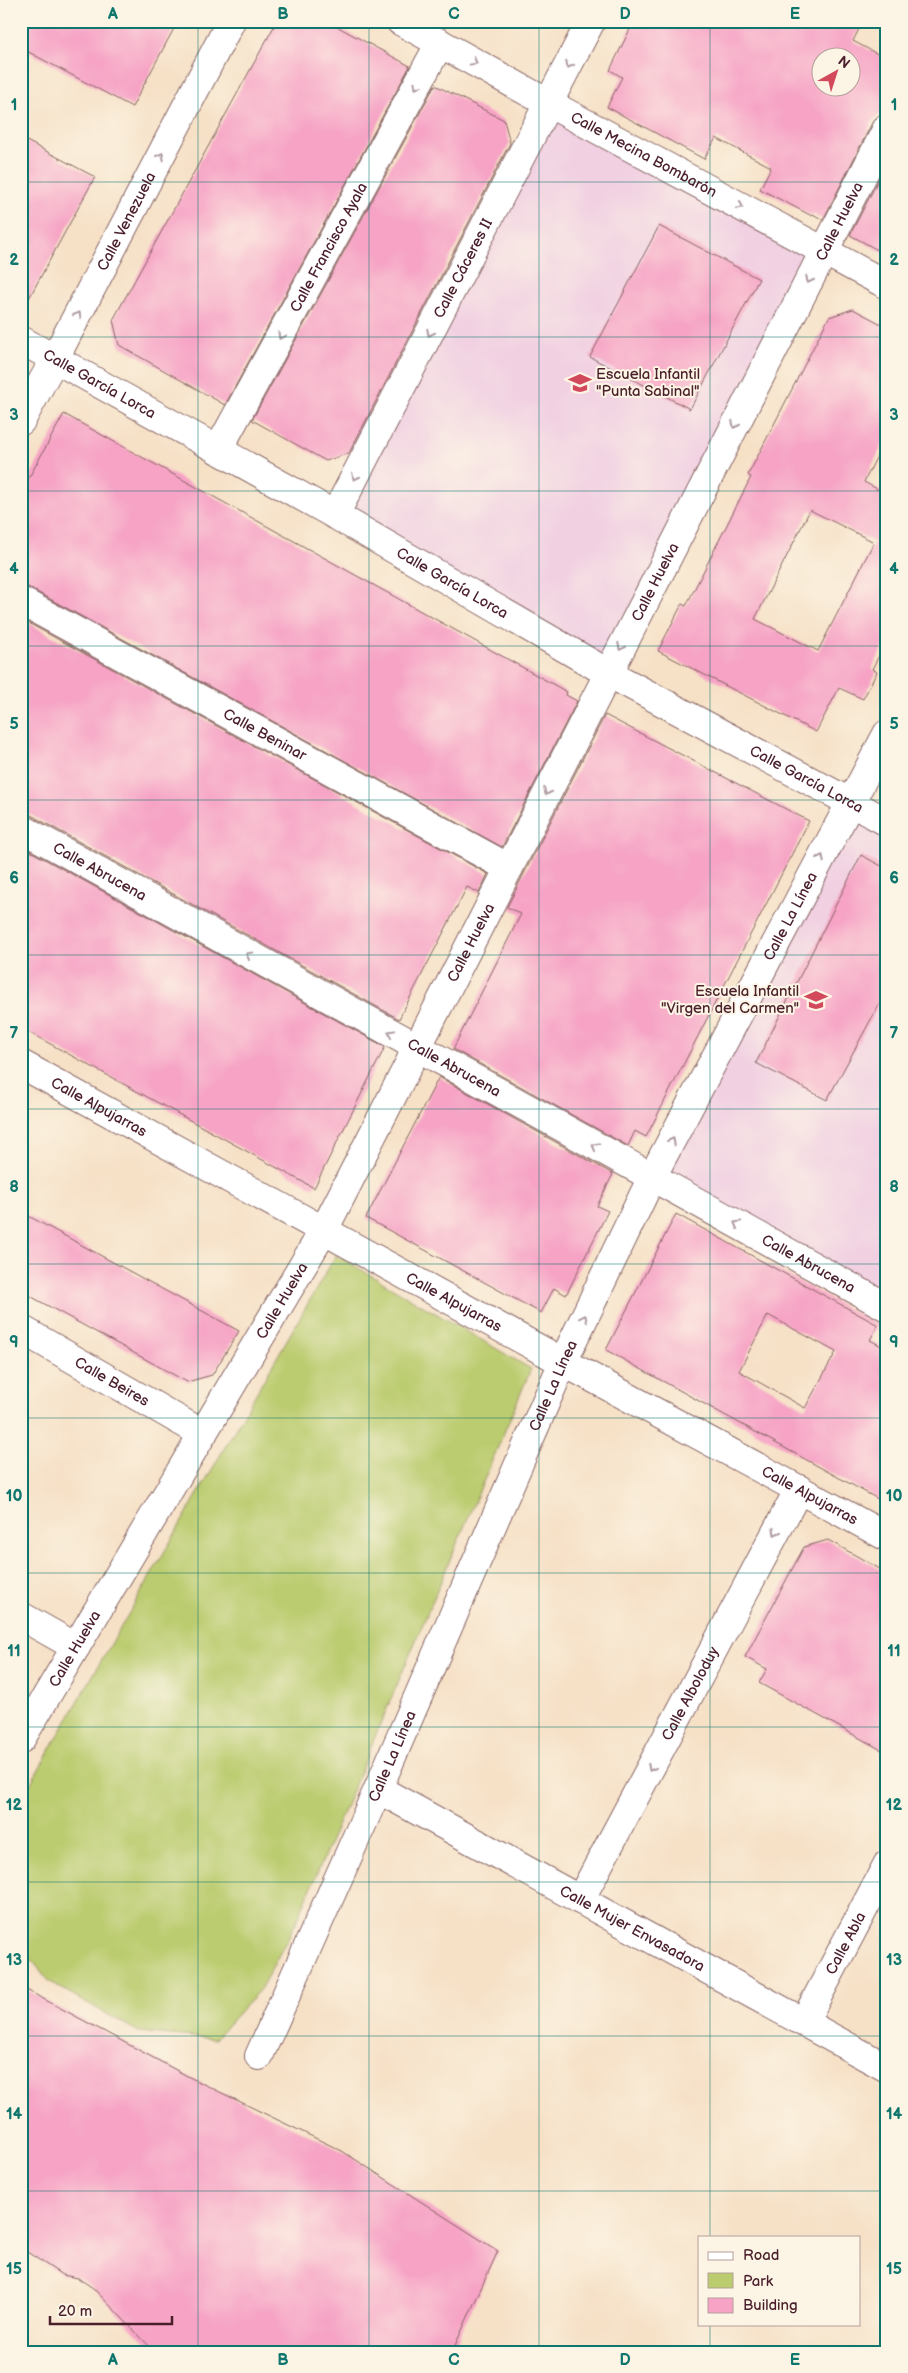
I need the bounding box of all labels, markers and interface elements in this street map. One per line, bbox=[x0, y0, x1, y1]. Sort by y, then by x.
text: A bbox=[107, 5, 118, 24]
text: B bbox=[277, 5, 289, 24]
text: C bbox=[448, 5, 460, 24]
text: D bbox=[619, 5, 631, 24]
text: E bbox=[790, 5, 800, 24]
north arrow bbox=[810, 48, 860, 98]
text: N bbox=[834, 52, 853, 72]
one-way arrow bbox=[468, 55, 477, 65]
one-way arrow bbox=[565, 59, 575, 68]
one-way arrow bbox=[413, 80, 423, 89]
text: 1 bbox=[11, 96, 17, 115]
text: 1 bbox=[891, 96, 897, 115]
street label: Calle Mecina Bombarón bbox=[567, 108, 720, 202]
one-way arrow bbox=[155, 152, 165, 161]
street label: Calle Venezuela bbox=[93, 169, 160, 274]
street label: Calle Francisco Ayala bbox=[286, 179, 372, 316]
street label: Calle Huelva bbox=[812, 179, 868, 264]
one-way arrow bbox=[734, 200, 743, 210]
street label: Calle Cáceres II bbox=[430, 215, 497, 321]
text: 2 bbox=[9, 251, 19, 270]
text: 2 bbox=[889, 251, 899, 270]
one-way arrow bbox=[805, 275, 815, 284]
one-way arrow bbox=[72, 311, 82, 320]
one-way arrow bbox=[426, 328, 436, 337]
one-way arrow bbox=[277, 331, 287, 340]
street label: Calle García Lorca bbox=[40, 345, 159, 423]
place label: Escuela Infantil "Punta Sabinal" bbox=[596, 365, 700, 401]
school or university icon: Escuela Infantil "Punta Sabinal" bbox=[567, 370, 593, 396]
text: 3 bbox=[9, 406, 19, 425]
text: 3 bbox=[889, 406, 899, 425]
one-way arrow bbox=[731, 419, 741, 428]
one-way arrow bbox=[351, 472, 361, 481]
street label: Calle Huelva bbox=[627, 540, 683, 625]
street label: Calle García Lorca bbox=[393, 544, 511, 623]
text: 4 bbox=[9, 560, 19, 579]
text: 4 bbox=[889, 560, 899, 579]
one-way arrow bbox=[617, 642, 627, 651]
street label: Calle Beninar bbox=[220, 704, 310, 766]
text: 5 bbox=[9, 715, 19, 734]
text: 5 bbox=[889, 715, 899, 734]
street label: Calle García Lorca bbox=[746, 741, 866, 818]
one-way arrow bbox=[543, 787, 553, 796]
street label: Calle Abrucena bbox=[49, 839, 150, 905]
one-way arrow bbox=[815, 854, 825, 863]
text: 6 bbox=[9, 869, 19, 888]
street label: Calle La Línea bbox=[759, 869, 822, 964]
text: 6 bbox=[889, 869, 899, 888]
street label: Calle Huelva bbox=[443, 900, 499, 985]
one-way arrow bbox=[245, 951, 254, 961]
place label: Escuela Infantil "Virgen del Carmen" bbox=[661, 982, 799, 1018]
school or university icon: Escuela Infantil "Virgen del Carmen" bbox=[803, 987, 829, 1013]
text: 7 bbox=[10, 1024, 19, 1043]
text: 7 bbox=[890, 1024, 899, 1043]
one-way arrow bbox=[388, 1030, 397, 1040]
street label: Calle Abrucena bbox=[404, 1035, 504, 1102]
street label: Calle Alpujarras bbox=[47, 1073, 151, 1142]
one-way arrow bbox=[665, 1137, 675, 1146]
one-way arrow bbox=[591, 1142, 600, 1152]
text: 8 bbox=[9, 1178, 19, 1197]
text: 8 bbox=[889, 1178, 899, 1197]
one-way arrow bbox=[733, 1221, 742, 1231]
street label: Calle Abrucena bbox=[758, 1231, 858, 1298]
street label: Calle Huelva bbox=[252, 1259, 312, 1343]
street label: Calle Alpujarras bbox=[402, 1268, 505, 1337]
one-way arrow bbox=[578, 1314, 588, 1323]
text: 9 bbox=[9, 1333, 19, 1352]
text: 9 bbox=[889, 1333, 899, 1352]
street label: Calle La Línea bbox=[525, 1337, 582, 1434]
street label: Calle Beires bbox=[71, 1353, 153, 1411]
street label: Calle Alpujarras bbox=[758, 1462, 862, 1530]
text: 10 bbox=[6, 1487, 22, 1506]
text: 10 bbox=[886, 1487, 902, 1506]
one-way arrow bbox=[772, 1526, 782, 1535]
street label: Calle Huelva bbox=[45, 1607, 105, 1691]
text: 11 bbox=[7, 1642, 21, 1661]
text: 11 bbox=[887, 1642, 901, 1661]
street label: Calle Alboloduy bbox=[658, 1643, 723, 1744]
street label: Calle La Línea bbox=[364, 1708, 421, 1805]
one-way arrow bbox=[647, 1763, 657, 1772]
text: 12 bbox=[6, 1796, 23, 1815]
text: 12 bbox=[886, 1796, 903, 1815]
street label: Calle Mujer Envasadora bbox=[556, 1881, 708, 1976]
street label: Calle Abla bbox=[822, 1909, 870, 1978]
text: 13 bbox=[6, 1951, 22, 1970]
text: 13 bbox=[886, 1951, 902, 1970]
text: 14 bbox=[6, 2105, 23, 2124]
text: 14 bbox=[886, 2105, 903, 2124]
legend bbox=[698, 2236, 860, 2326]
text: Road bbox=[743, 2246, 779, 2265]
text: 15 bbox=[6, 2260, 22, 2279]
text: 15 bbox=[886, 2260, 902, 2279]
text: Park bbox=[743, 2272, 774, 2291]
scale bar bbox=[50, 2293, 172, 2325]
text: Building bbox=[743, 2296, 798, 2315]
text: 20 m bbox=[58, 2302, 92, 2321]
text: A bbox=[107, 2351, 118, 2370]
text: B bbox=[277, 2351, 289, 2370]
text: C bbox=[448, 2351, 460, 2370]
text: D bbox=[619, 2351, 631, 2370]
text: E bbox=[790, 2351, 800, 2370]

